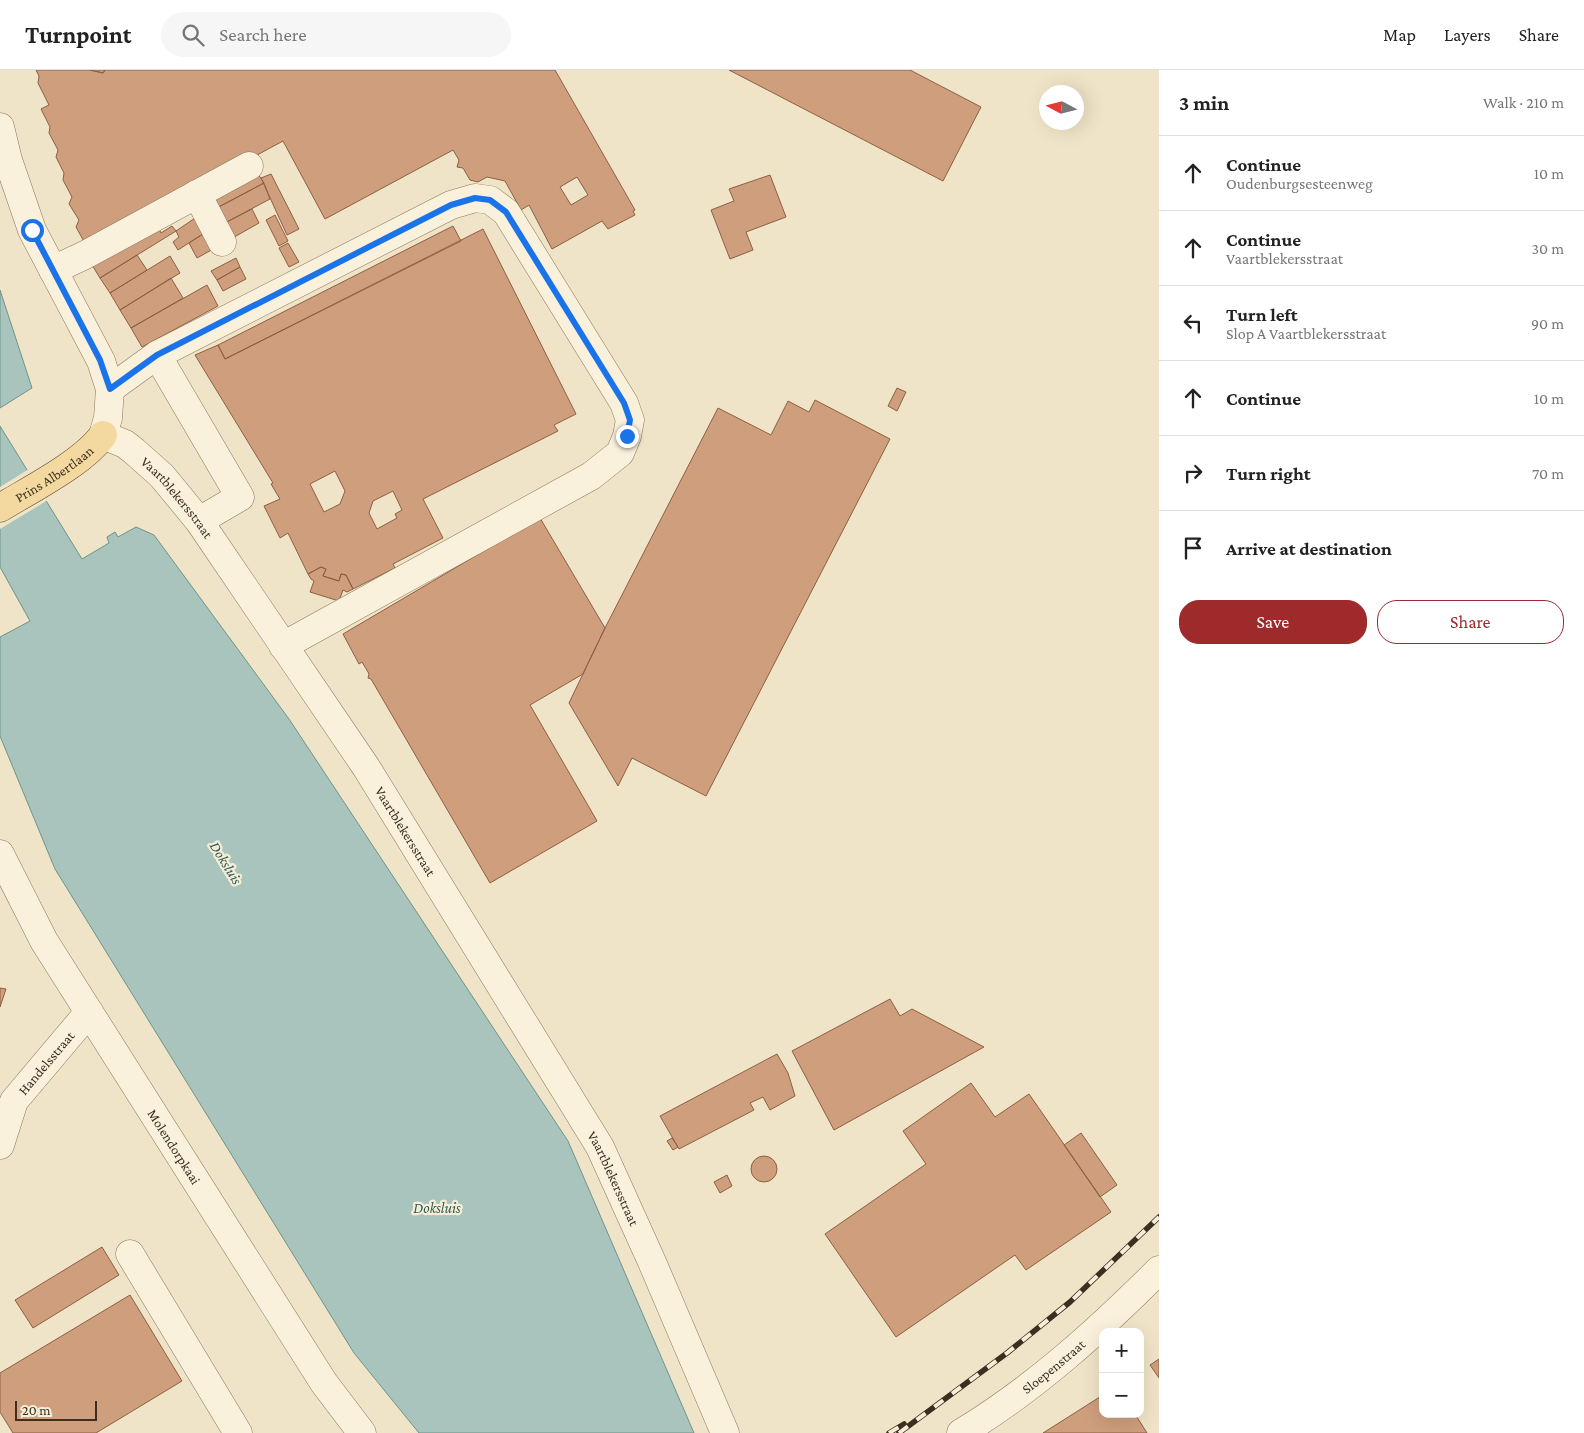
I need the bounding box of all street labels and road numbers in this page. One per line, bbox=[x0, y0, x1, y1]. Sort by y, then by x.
street label: Prins Albertlaan bbox=[12, 442, 97, 505]
street label: Vaartblekersstraat bbox=[138, 453, 217, 542]
street label: Vaartblekersstraat bbox=[372, 783, 439, 879]
street label: Handelsstraat bbox=[15, 1028, 78, 1098]
street label: Molendorpkaai bbox=[145, 1106, 204, 1188]
street label: Vaartblekersstraat bbox=[584, 1128, 643, 1229]
street label: Sloepenstraat bbox=[1019, 1336, 1089, 1397]

